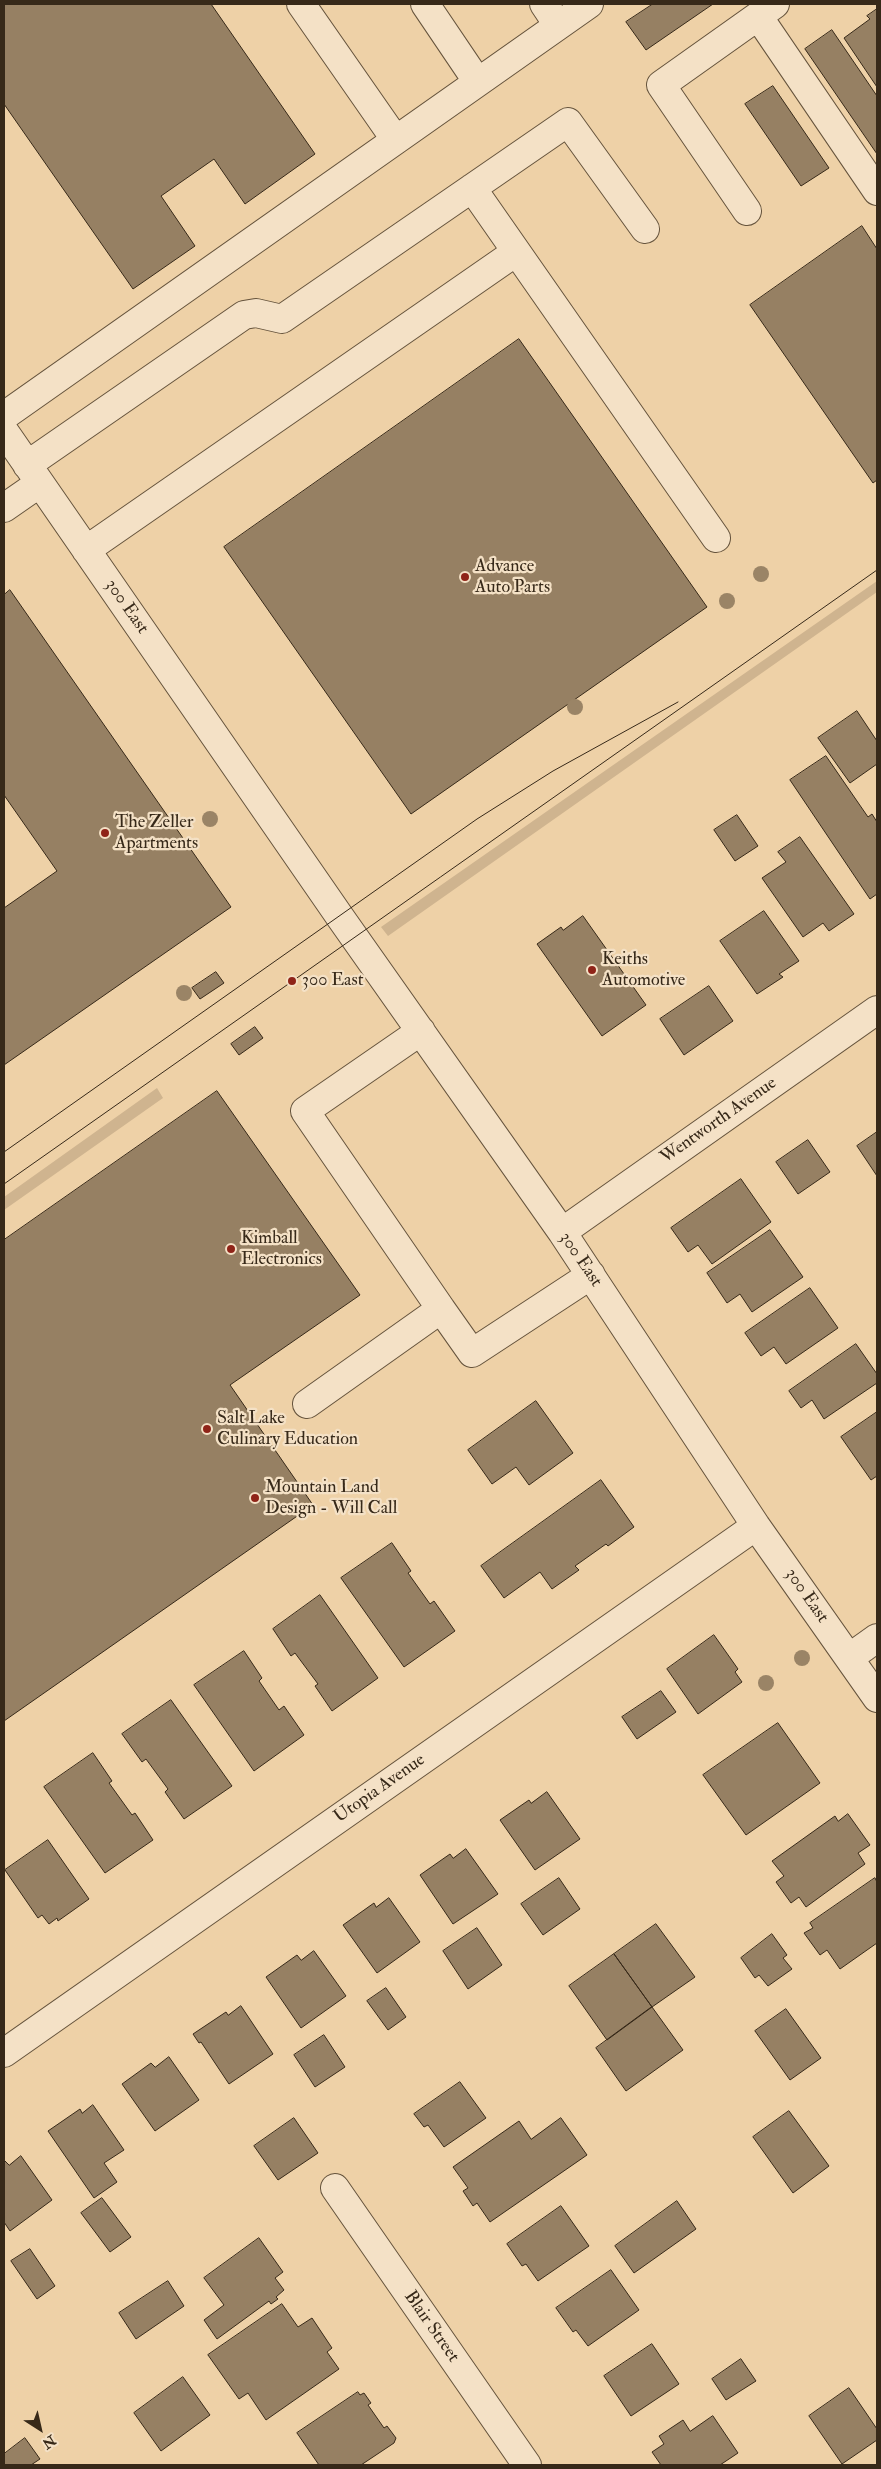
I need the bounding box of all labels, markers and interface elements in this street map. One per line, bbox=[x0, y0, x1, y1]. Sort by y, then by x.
place label: Advance Auto Parts bbox=[475, 556, 550, 598]
marker: Advance Auto Parts bbox=[459, 571, 471, 583]
street label: 300 East bbox=[100, 576, 152, 638]
place label: The Zeller Apartments bbox=[115, 812, 198, 854]
marker: The Zeller Apartments bbox=[99, 827, 111, 839]
place label: Keiths Automotive bbox=[602, 949, 685, 992]
marker: Keiths Automotive bbox=[586, 964, 598, 976]
place label: 300 East bbox=[302, 970, 364, 992]
marker: 300 East bbox=[286, 975, 298, 987]
street label: Wentworth Avenue bbox=[657, 1073, 781, 1169]
place label: Kimball Electronics bbox=[241, 1228, 322, 1270]
street label: 300 East bbox=[554, 1228, 606, 1292]
marker: Kimball Electronics bbox=[225, 1243, 237, 1255]
place label: Salt Lake Culinary Education bbox=[217, 1408, 358, 1450]
marker: Salt Lake Culinary Education bbox=[201, 1423, 213, 1435]
place label: Mountain Land Design - Will Call bbox=[265, 1477, 397, 1520]
marker: Mountain Land Design - Will Call bbox=[249, 1492, 261, 1504]
street label: 300 East bbox=[780, 1565, 832, 1627]
street label: Utopia Avenue bbox=[330, 1750, 430, 1828]
street label: Blair Street bbox=[399, 2287, 463, 2367]
north arrow bbox=[15, 2404, 65, 2454]
text: N bbox=[39, 2431, 59, 2452]

